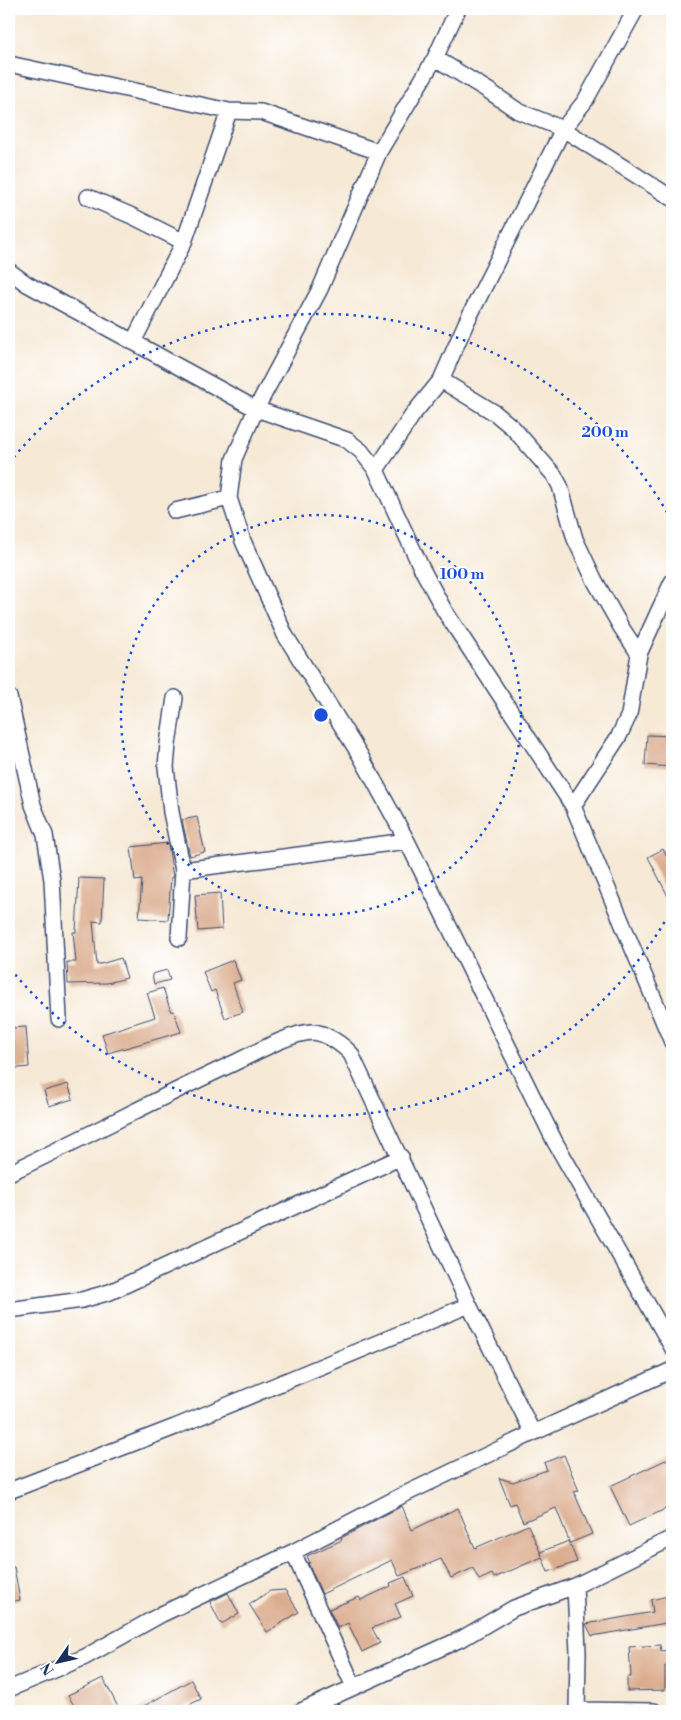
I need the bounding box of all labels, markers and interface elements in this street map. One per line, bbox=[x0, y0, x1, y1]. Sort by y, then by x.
text: 200 m bbox=[581, 423, 629, 442]
text: 100 m bbox=[440, 565, 485, 584]
centre of rings bbox=[312, 706, 330, 724]
north arrow bbox=[32, 1638, 82, 1688]
text: N bbox=[37, 1659, 59, 1678]

